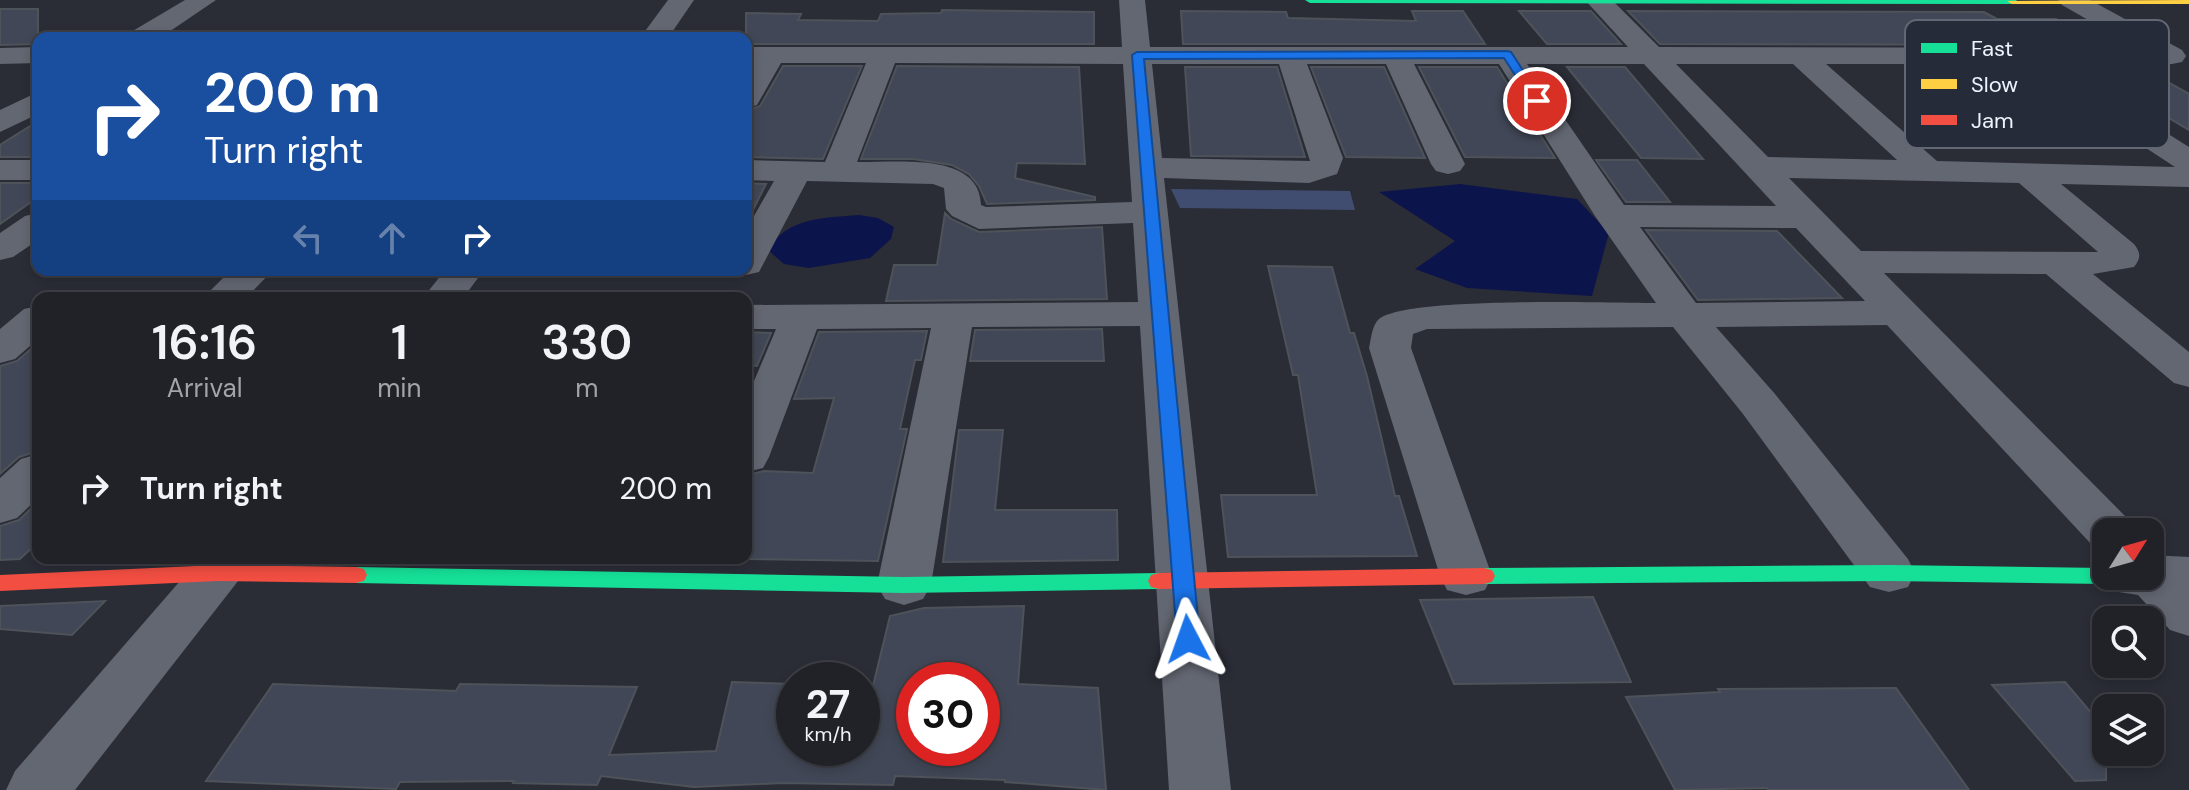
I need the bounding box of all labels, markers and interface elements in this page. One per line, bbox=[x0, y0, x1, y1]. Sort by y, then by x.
legend bbox=[1905, 20, 2169, 148]
text: Fast bbox=[1971, 34, 2013, 63]
text: 200 m bbox=[204, 56, 381, 129]
icon: right bbox=[72, 64, 176, 168]
pin bbox=[1503, 67, 1571, 135]
text: Slow bbox=[1971, 70, 2018, 99]
icon: arrive bbox=[1515, 79, 1559, 123]
text: Jam bbox=[1971, 106, 2014, 135]
text: Turn right bbox=[204, 127, 363, 174]
icon: left bbox=[286, 216, 330, 260]
icon: ahead bbox=[370, 216, 414, 260]
icon: right bbox=[454, 216, 498, 260]
text: 16:16 bbox=[152, 311, 257, 374]
text: 1 bbox=[391, 311, 408, 374]
text: 330 bbox=[541, 311, 632, 374]
text: Arrival bbox=[167, 371, 242, 405]
text: min bbox=[377, 371, 421, 405]
text: m bbox=[575, 371, 598, 405]
icon: right bbox=[72, 466, 116, 510]
text: Turn right bbox=[140, 469, 283, 508]
text: 200 m bbox=[619, 469, 712, 508]
north arrow bbox=[2092, 518, 2164, 590]
map controls bbox=[2092, 518, 2164, 766]
position arrow bbox=[1146, 597, 1230, 681]
button: search bbox=[2092, 606, 2164, 678]
speed limit sign: 30 bbox=[896, 662, 1000, 766]
text: 27 bbox=[806, 678, 850, 730]
button: layers bbox=[2092, 694, 2164, 766]
text: km/h bbox=[804, 721, 852, 747]

